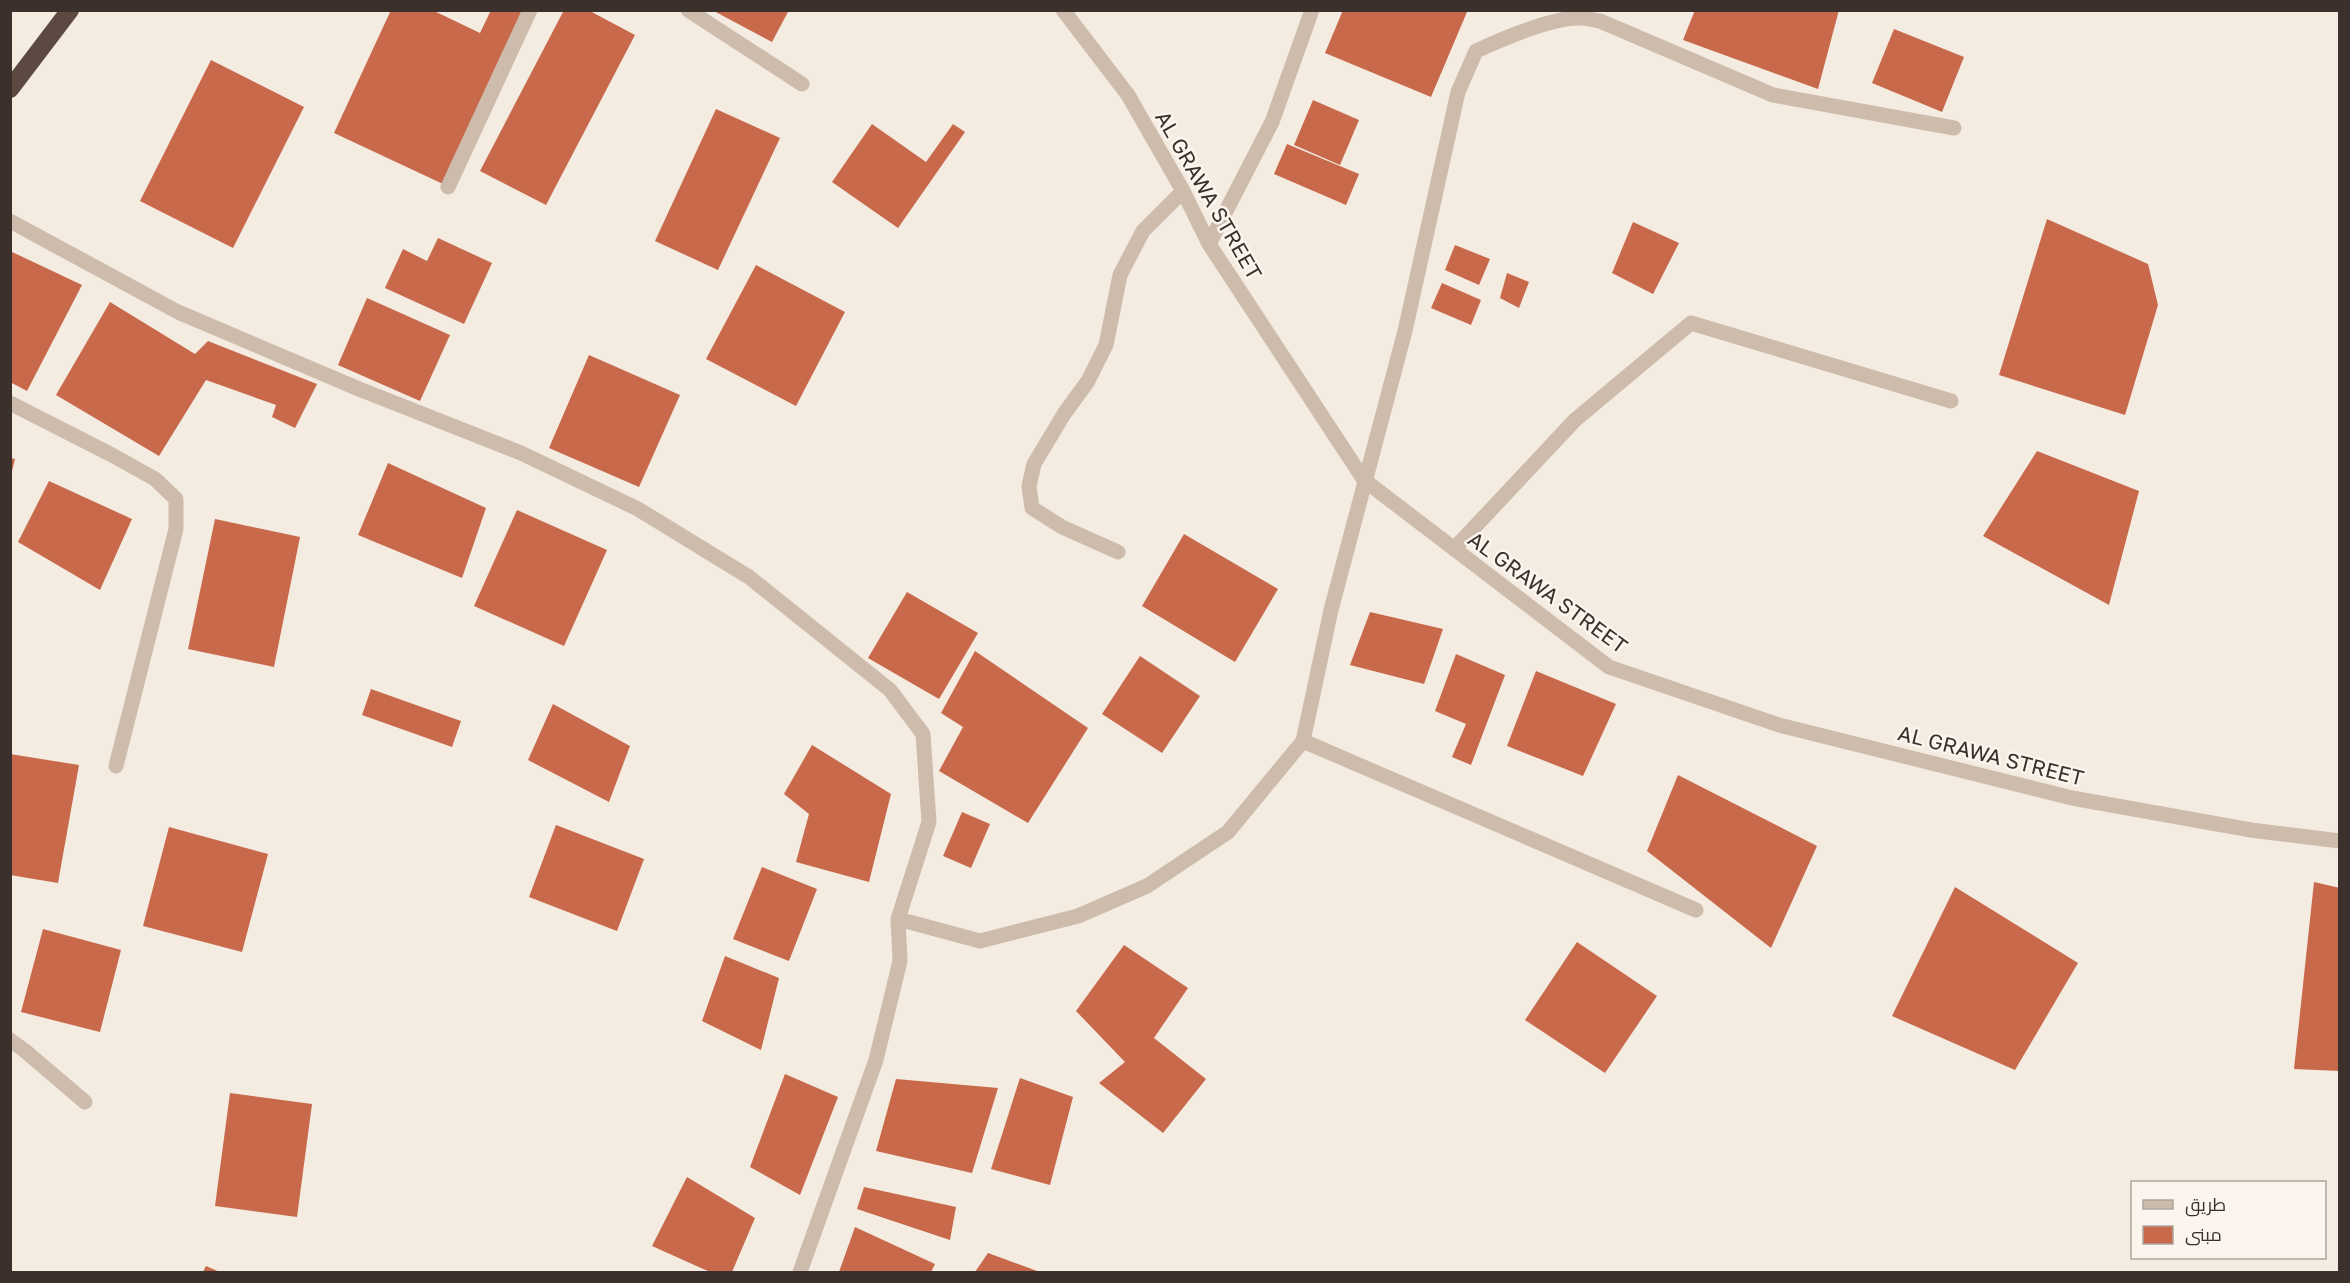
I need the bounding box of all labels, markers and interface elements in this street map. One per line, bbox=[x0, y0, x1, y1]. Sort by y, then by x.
street label: AL GRAWA STREET bbox=[1150, 106, 1268, 284]
street label: AL GRAWA STREET bbox=[1463, 525, 1633, 659]
street label: AL GRAWA STREET bbox=[1895, 719, 2087, 791]
legend bbox=[2131, 1181, 2326, 1259]
text: طريق bbox=[2185, 1193, 2226, 1217]
text: مبنى bbox=[2185, 1223, 2222, 1246]

